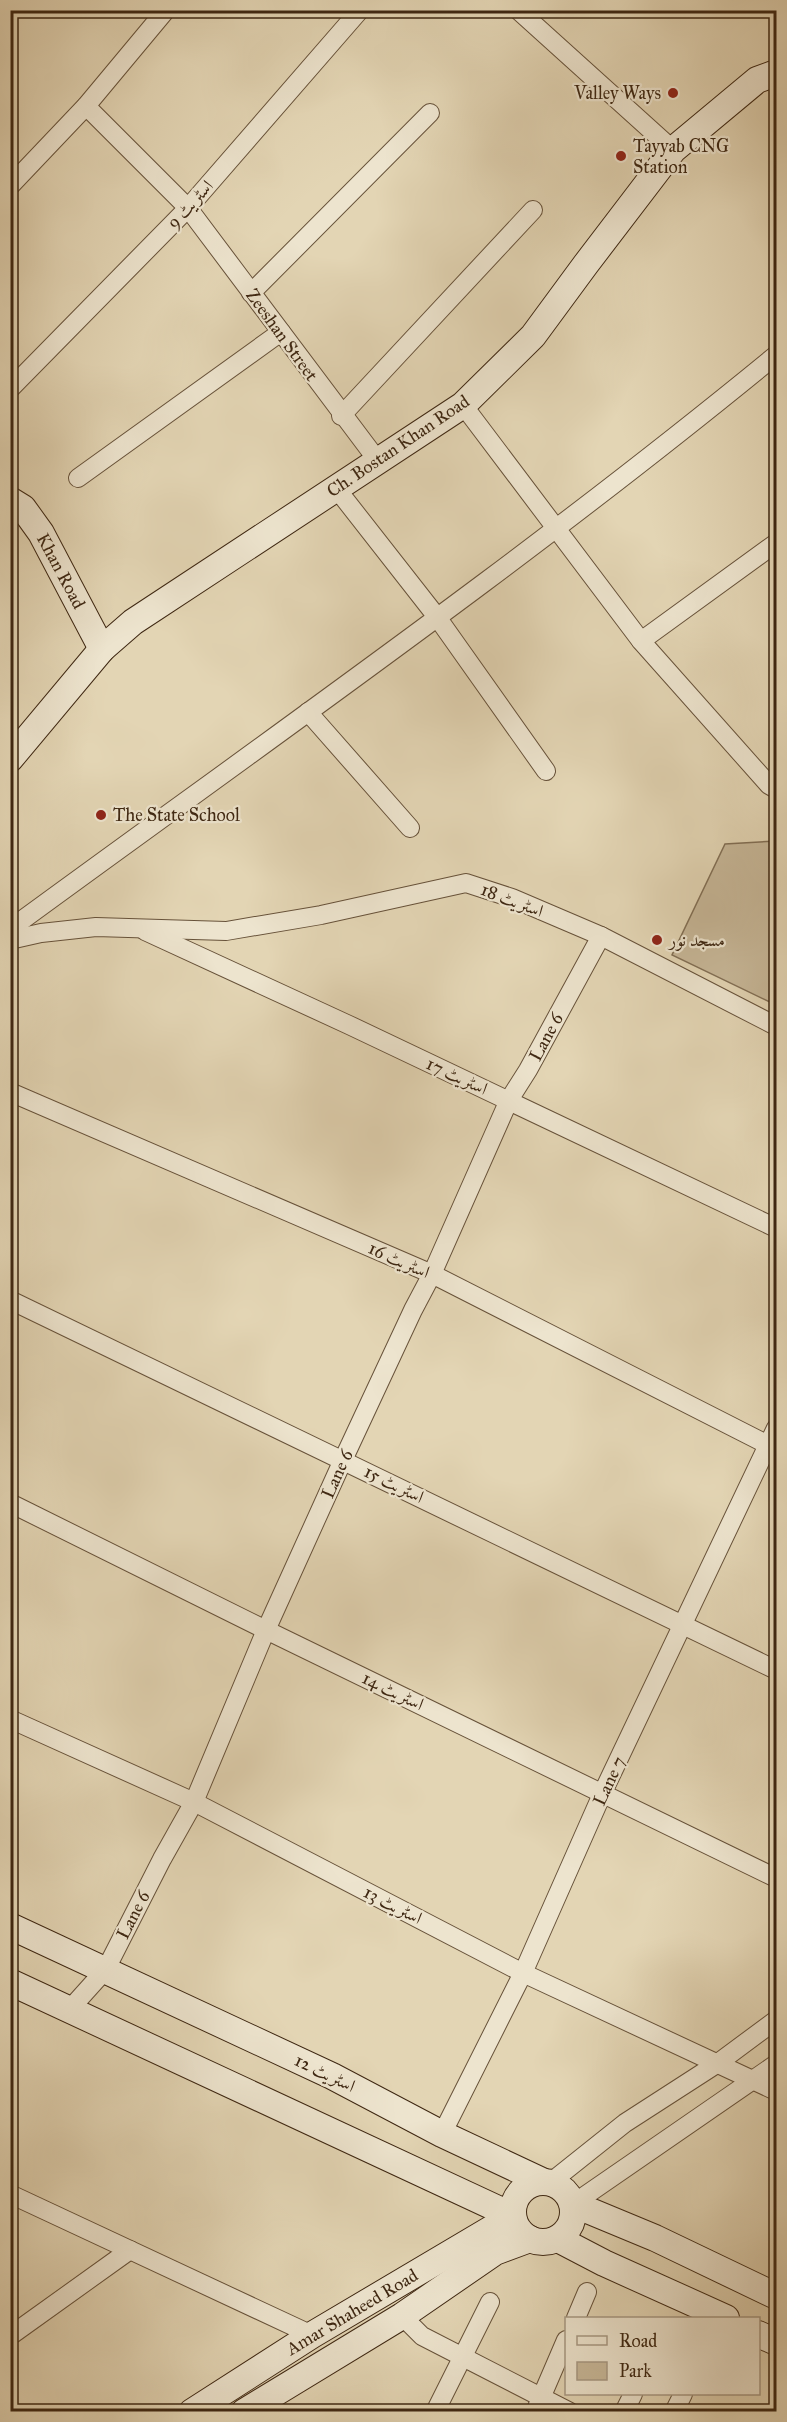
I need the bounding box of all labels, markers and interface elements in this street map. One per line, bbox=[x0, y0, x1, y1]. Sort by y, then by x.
place label: Valley Ways bbox=[573, 82, 661, 104]
marker: Valley Ways bbox=[666, 86, 680, 100]
place label: Tayyab CNG Station bbox=[633, 135, 729, 178]
marker: Tayyab CNG Station bbox=[614, 149, 628, 163]
street label: اسٹریٹ 9 bbox=[162, 175, 219, 233]
street label: Zeeshan Street bbox=[241, 285, 323, 386]
street label: Ch. Bostan Khan Road bbox=[322, 390, 474, 502]
street label: Khan Road bbox=[32, 529, 90, 613]
place label: The State School bbox=[113, 804, 240, 826]
marker: The State School bbox=[94, 808, 108, 822]
street label: اسٹریٹ 18 bbox=[477, 878, 546, 923]
place label: مسجد نور bbox=[667, 929, 725, 951]
marker: مسجد نور bbox=[650, 933, 664, 947]
street label: Lane 6 bbox=[524, 1009, 568, 1065]
street label: اسٹریٹ 17 bbox=[422, 1052, 491, 1101]
street label: اسٹریٹ 16 bbox=[364, 1237, 433, 1284]
street label: Lane 6 bbox=[317, 1445, 358, 1502]
street label: اسٹریٹ 15 bbox=[360, 1460, 428, 1509]
street label: اسٹریٹ 14 bbox=[358, 1667, 427, 1716]
street label: Lane 7 bbox=[588, 1753, 630, 1809]
street label: اسٹریٹ 13 bbox=[360, 1881, 426, 1930]
street label: Lane 6 bbox=[112, 1886, 155, 1943]
street label: اسٹریٹ 12 bbox=[291, 2049, 359, 2098]
street label: Amar Shaheed Road bbox=[281, 2264, 422, 2360]
legend bbox=[565, 2317, 760, 2395]
text: Road bbox=[619, 2330, 657, 2352]
text: Park bbox=[619, 2360, 652, 2382]

